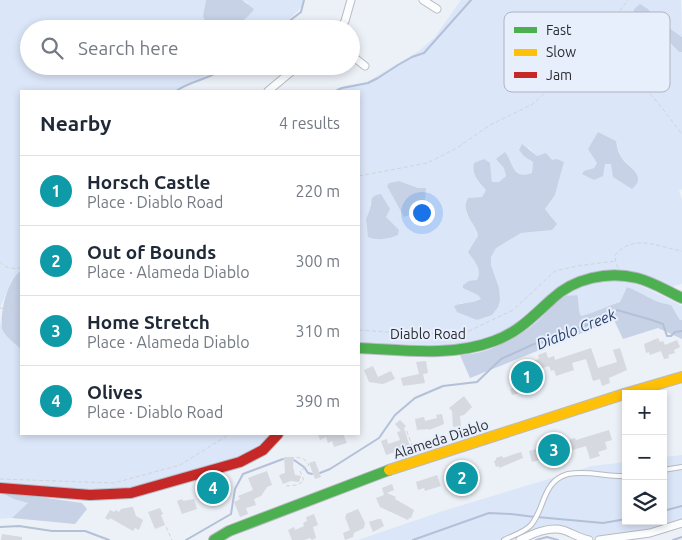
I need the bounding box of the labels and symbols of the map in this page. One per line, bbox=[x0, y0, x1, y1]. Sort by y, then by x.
legend bbox=[504, 12, 670, 92]
text: Fast bbox=[546, 22, 572, 38]
text: Slow bbox=[546, 44, 576, 60]
text: Jam bbox=[546, 67, 572, 83]
your location bbox=[409, 200, 435, 226]
water label: Diablo Creek bbox=[534, 305, 618, 353]
street label: Diablo Road bbox=[390, 326, 466, 342]
pin: 1 bbox=[511, 358, 543, 396]
street label: Alameda Diablo bbox=[391, 416, 491, 462]
pin: 3 bbox=[538, 431, 570, 469]
pin: 2 bbox=[446, 459, 478, 497]
pin: 4 bbox=[197, 469, 229, 507]

